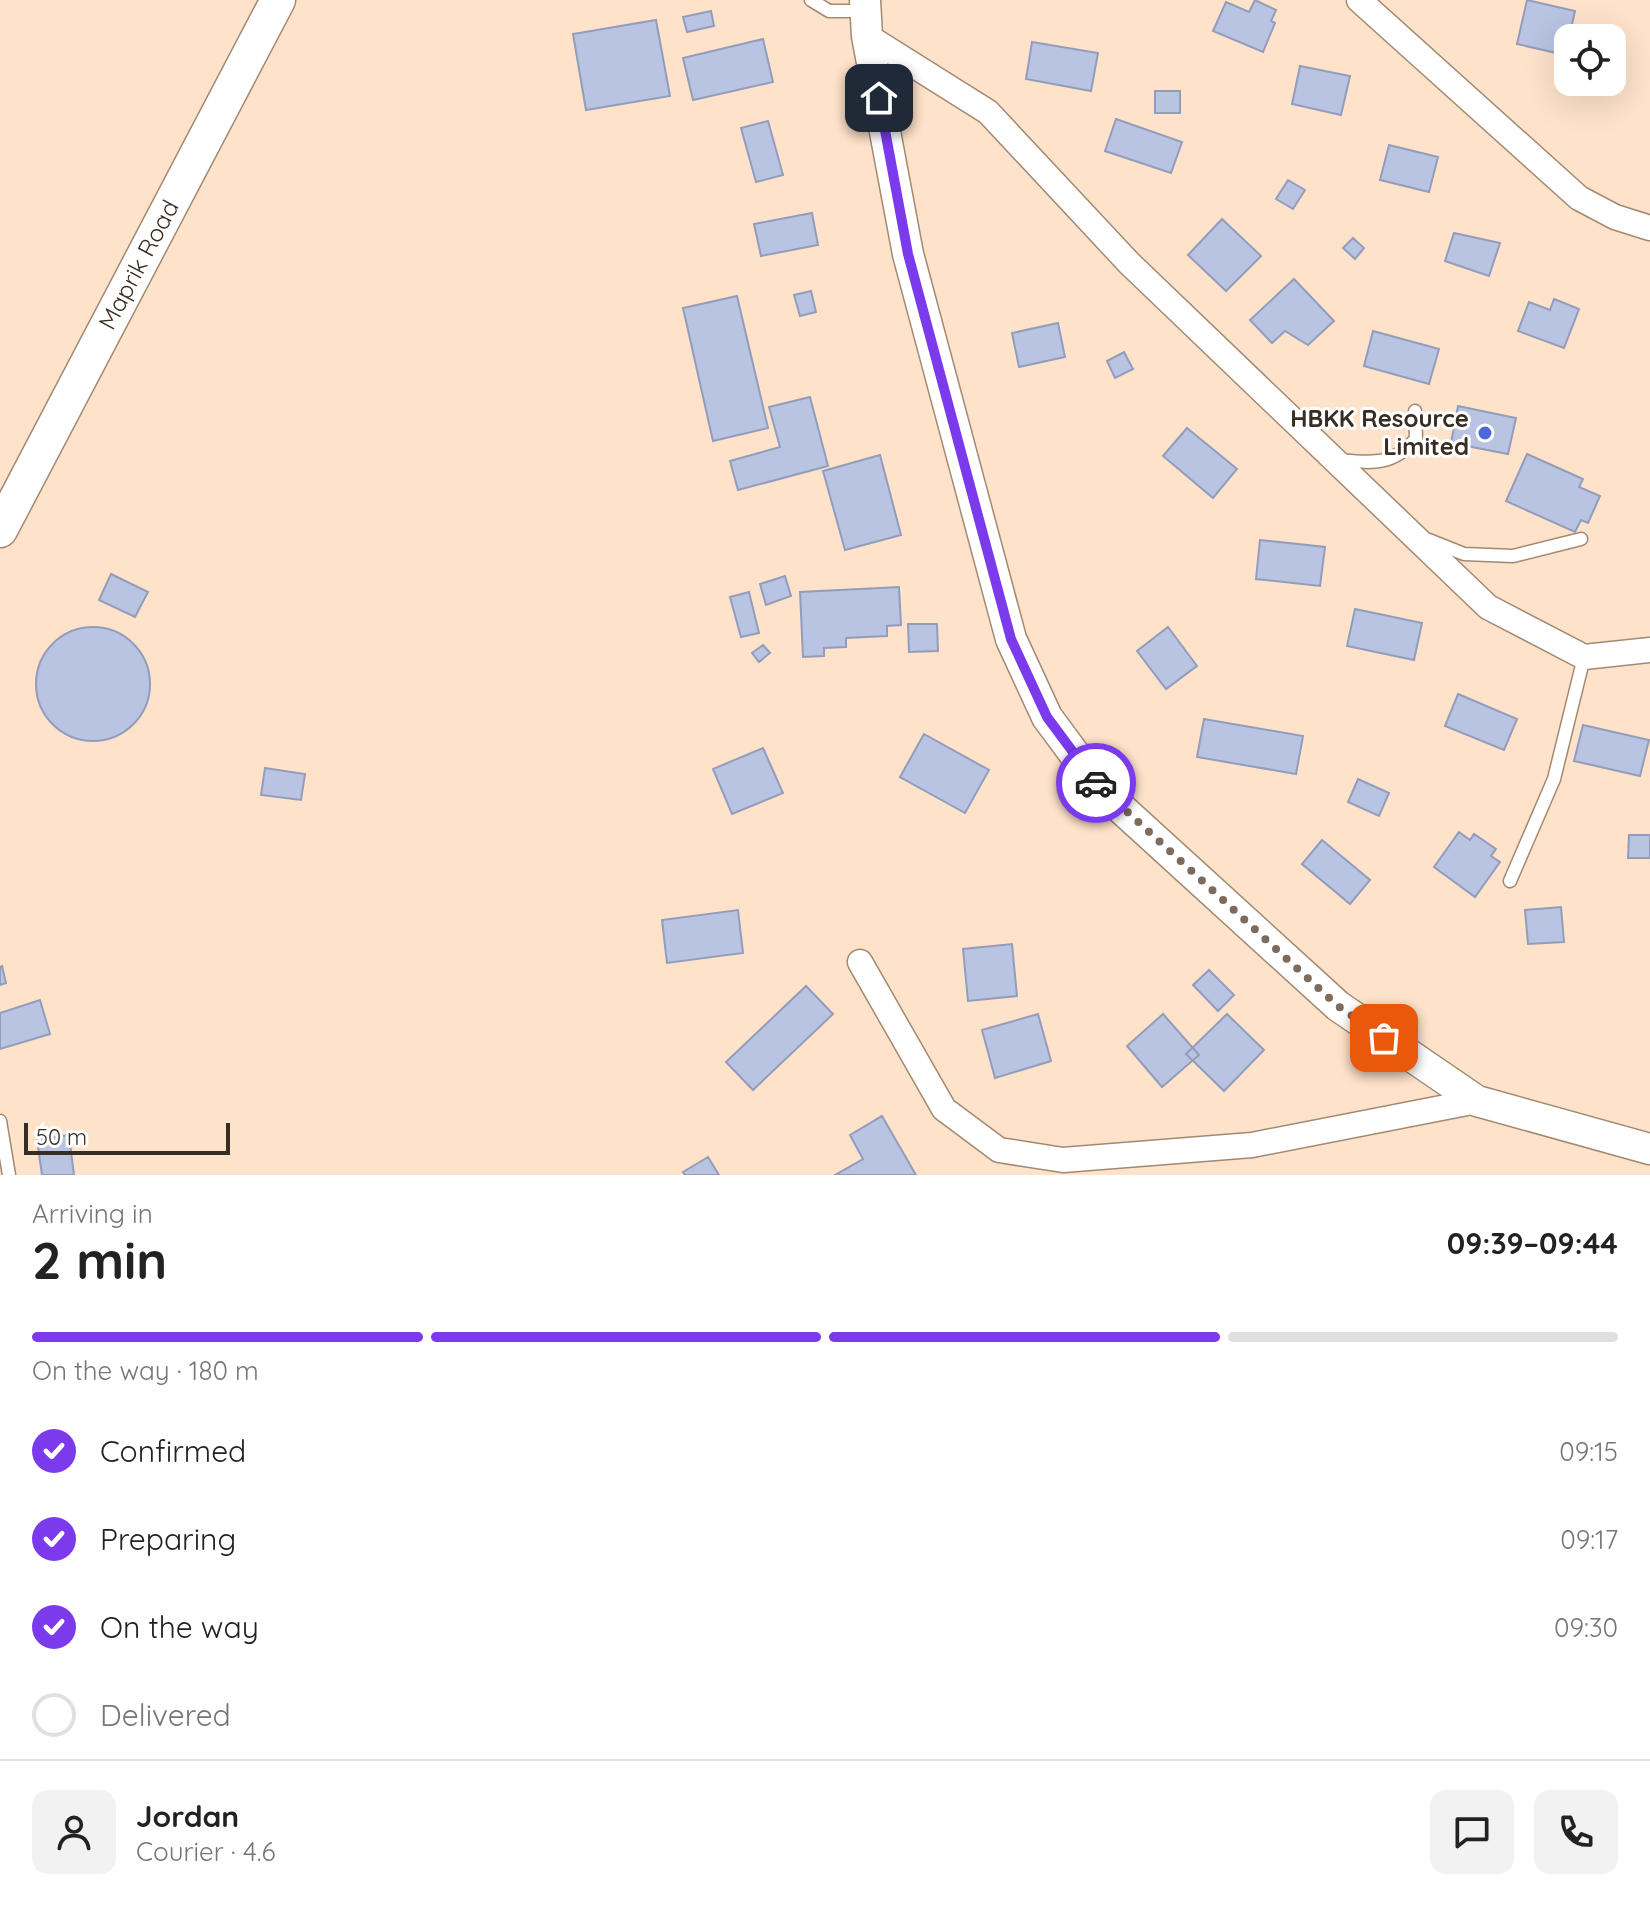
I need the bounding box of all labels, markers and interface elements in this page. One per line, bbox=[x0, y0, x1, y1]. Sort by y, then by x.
map controls bbox=[1554, 24, 1626, 96]
button: locate bbox=[1554, 24, 1626, 96]
pin bbox=[845, 64, 913, 132]
icon: home bbox=[857, 76, 901, 120]
street label: Maprik Road bbox=[91, 195, 185, 334]
place label: HBKK Resource Limited bbox=[1290, 403, 1469, 461]
marker: HBKK Resource Limited bbox=[1476, 424, 1494, 442]
courier bbox=[1056, 743, 1136, 823]
icon: car bbox=[1074, 761, 1118, 805]
pin bbox=[1350, 1004, 1418, 1072]
icon: bag bbox=[1362, 1016, 1406, 1060]
scale bar bbox=[24, 1119, 230, 1155]
text: 50 m bbox=[36, 1123, 87, 1151]
text: Arriving in bbox=[32, 1197, 153, 1230]
text: 09:39–09:44 bbox=[1447, 1224, 1618, 1262]
text: 2 min bbox=[32, 1227, 167, 1292]
text: On the way · 180 m bbox=[32, 1354, 259, 1387]
icon: check bbox=[32, 1429, 76, 1473]
text: Confirmed bbox=[100, 1432, 246, 1470]
text: 09:15 bbox=[1559, 1435, 1618, 1468]
icon: check bbox=[32, 1517, 76, 1561]
text: Preparing bbox=[100, 1520, 236, 1558]
text: 09:17 bbox=[1560, 1523, 1618, 1556]
icon: check bbox=[32, 1605, 76, 1649]
text: On the way bbox=[100, 1608, 259, 1646]
text: 09:30 bbox=[1554, 1611, 1618, 1644]
text: Delivered bbox=[100, 1696, 231, 1734]
button: person bbox=[32, 1790, 116, 1874]
button: chat bbox=[1430, 1790, 1514, 1874]
button: phone bbox=[1534, 1790, 1618, 1874]
text: Jordan bbox=[136, 1797, 239, 1835]
text: Courier · 4.6 bbox=[136, 1835, 275, 1868]

